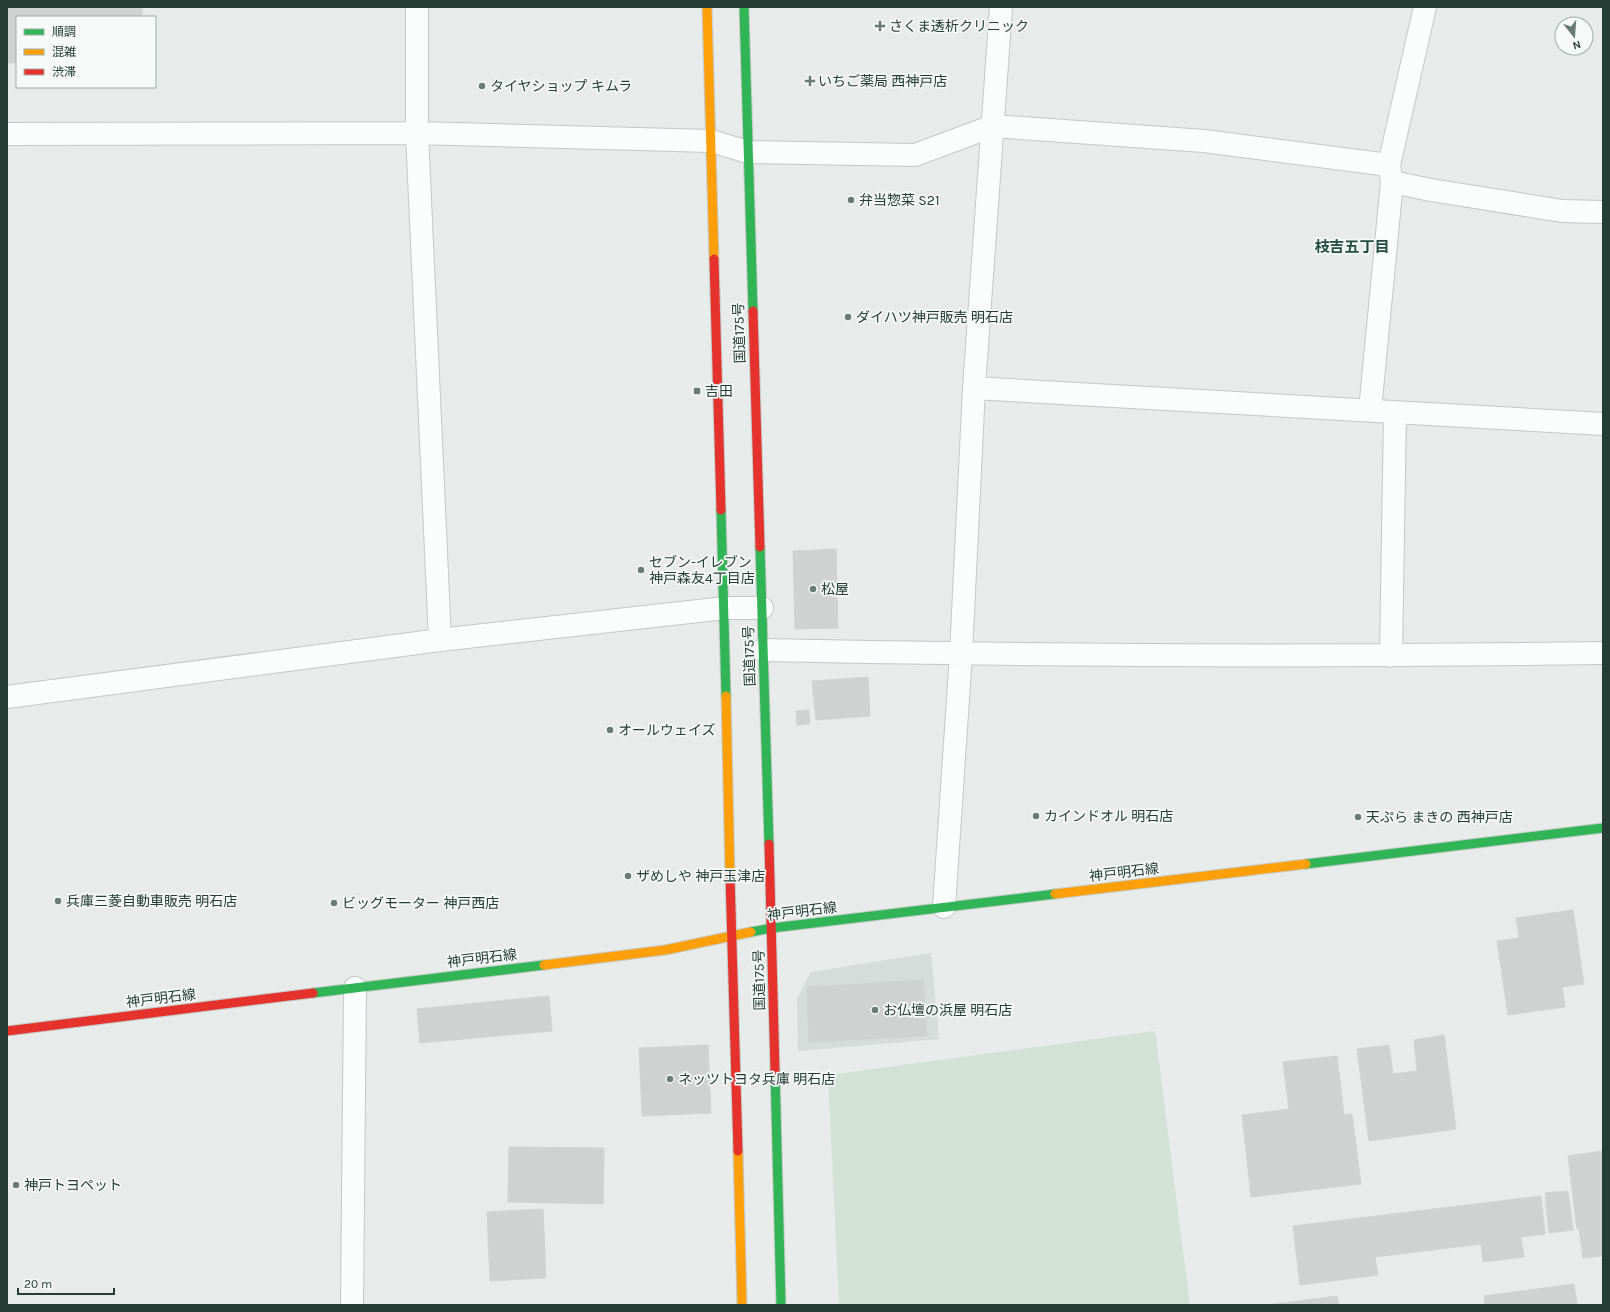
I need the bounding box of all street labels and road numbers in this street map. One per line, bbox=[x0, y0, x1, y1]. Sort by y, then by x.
street label: 国道175号 bbox=[730, 302, 749, 364]
street label: 国道175号 bbox=[740, 625, 759, 687]
street label: 神戸明石線 bbox=[1088, 860, 1160, 885]
street label: 神戸明石線 bbox=[766, 899, 838, 924]
street label: 神戸明石線 bbox=[446, 946, 518, 971]
street label: 国道175号 bbox=[750, 949, 769, 1011]
street label: 神戸明石線 bbox=[125, 986, 197, 1011]

